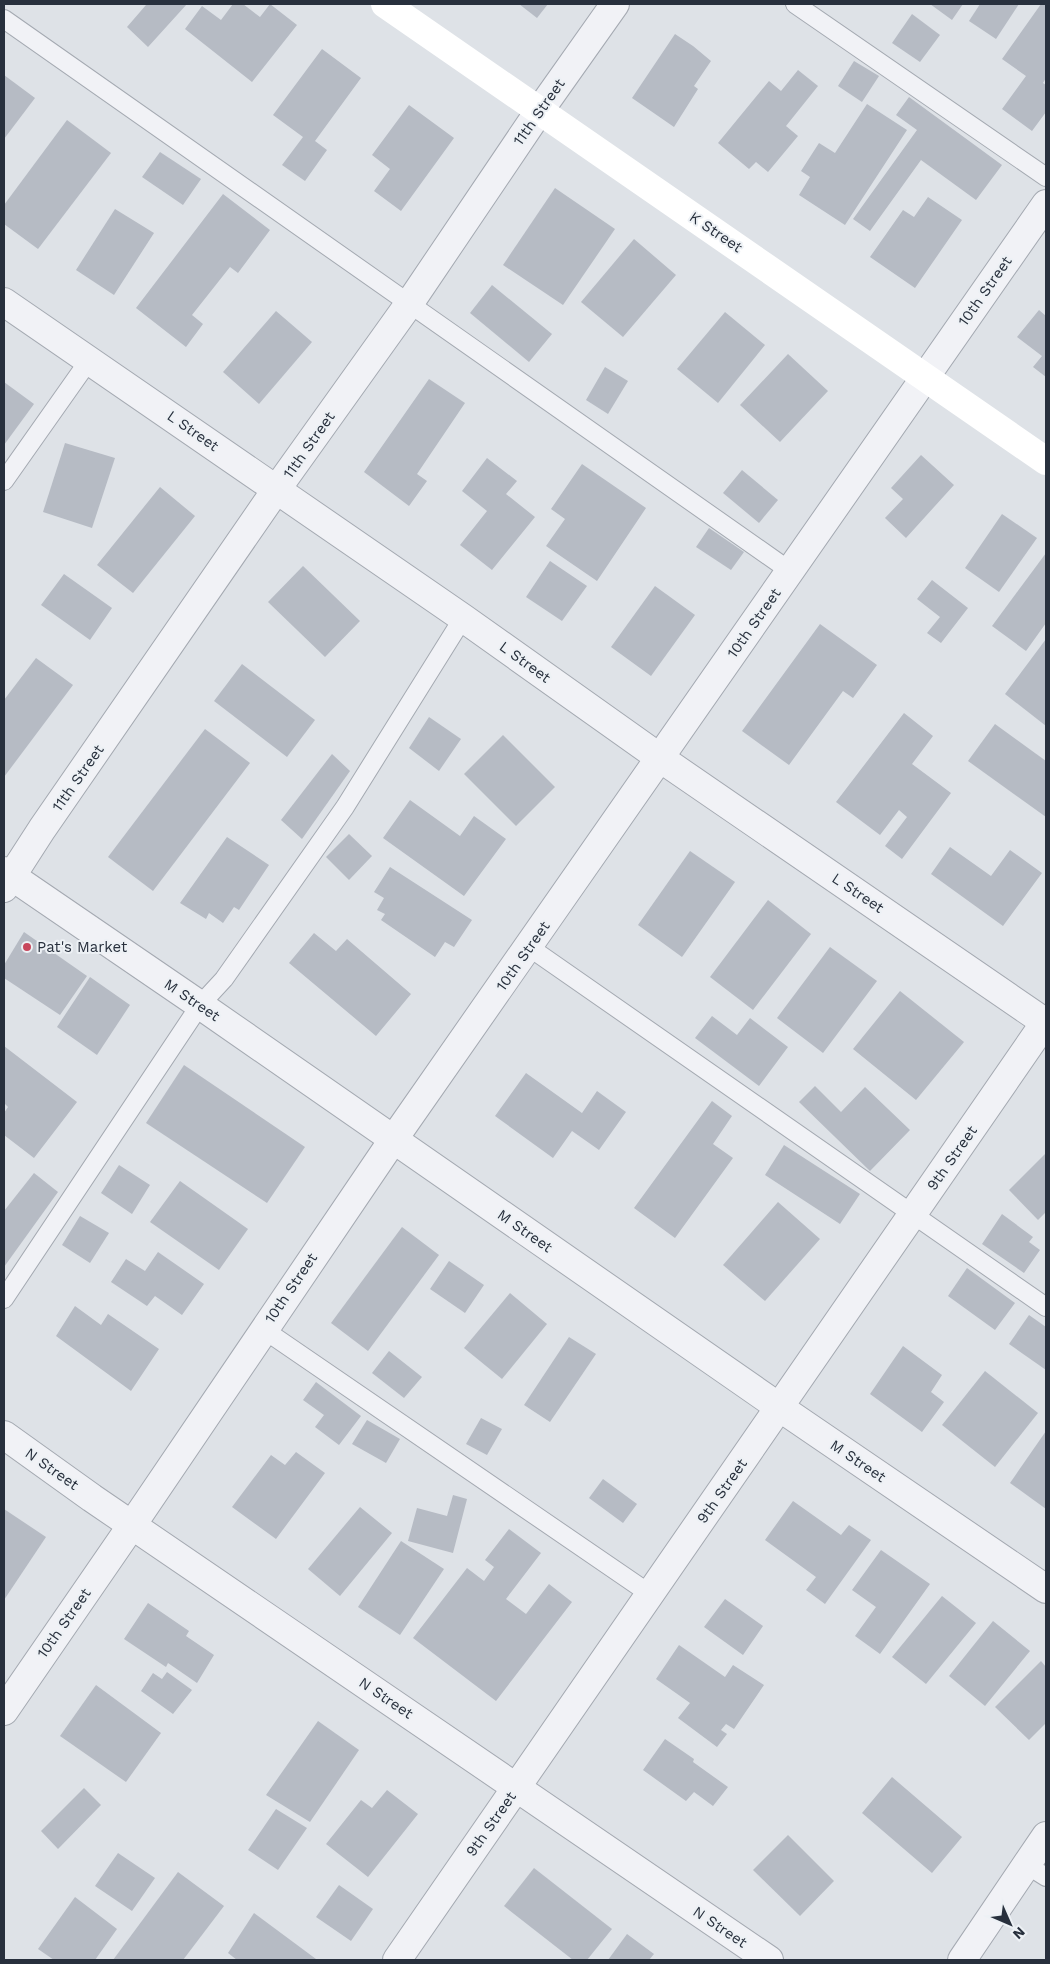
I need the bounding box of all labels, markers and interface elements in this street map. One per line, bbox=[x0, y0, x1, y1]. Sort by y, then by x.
street label: 11th Street bbox=[509, 75, 569, 149]
street label: K Street bbox=[686, 208, 746, 257]
street label: 10th Street bbox=[954, 252, 1016, 329]
street label: L Street bbox=[164, 407, 223, 456]
street label: 11th Street bbox=[279, 408, 339, 482]
street label: 10th Street bbox=[723, 584, 785, 661]
street label: L Street bbox=[496, 637, 555, 687]
street label: 11th Street bbox=[48, 741, 108, 815]
street label: L Street bbox=[829, 869, 888, 917]
street label: 10th Street bbox=[492, 917, 554, 994]
place label: Pat's Market bbox=[37, 938, 128, 956]
marker: Pat's Market bbox=[21, 941, 33, 953]
street label: M Street bbox=[161, 975, 224, 1025]
street label: 9th Street bbox=[923, 1121, 981, 1194]
street label: M Street bbox=[494, 1206, 557, 1257]
street label: 10th Street bbox=[261, 1249, 322, 1327]
street label: M Street bbox=[827, 1436, 890, 1486]
street label: N Street bbox=[22, 1444, 83, 1494]
street label: 9th Street bbox=[693, 1454, 751, 1527]
street label: 10th Street bbox=[33, 1584, 95, 1661]
street label: N Street bbox=[356, 1673, 417, 1723]
street label: 9th Street bbox=[462, 1787, 520, 1860]
north arrow bbox=[985, 1899, 1035, 1949]
street label: N Street bbox=[690, 1902, 751, 1952]
text: N bbox=[1010, 1924, 1029, 1943]

